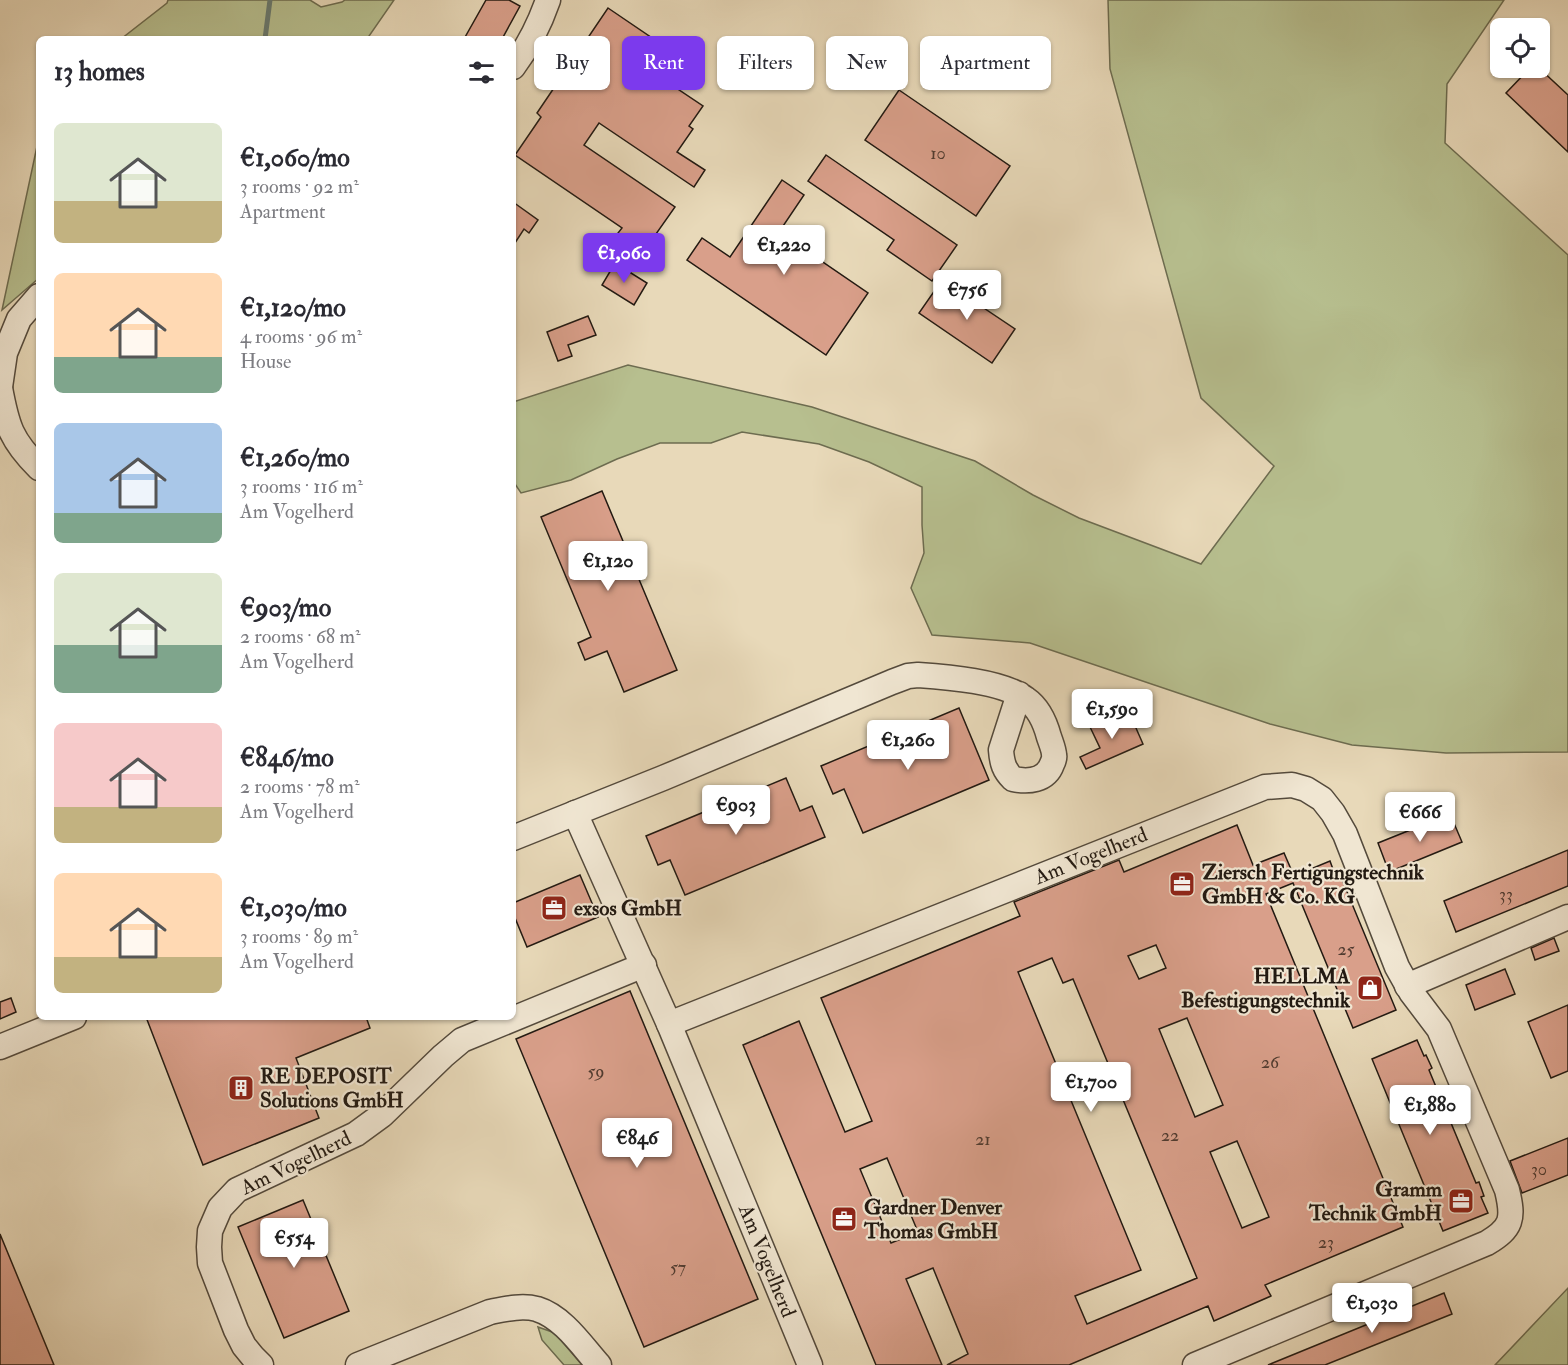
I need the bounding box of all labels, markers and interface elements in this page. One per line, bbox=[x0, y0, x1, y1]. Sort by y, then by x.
map controls bbox=[1490, 18, 1550, 78]
button: locate bbox=[1490, 18, 1550, 78]
chip: Buy bbox=[534, 36, 610, 90]
chip: Rent bbox=[622, 36, 705, 90]
chip: Filters bbox=[717, 36, 814, 90]
chip: New bbox=[826, 36, 908, 90]
chip: Apartment bbox=[920, 36, 1051, 90]
text: 13 homes bbox=[54, 56, 145, 88]
icon: filters bbox=[465, 56, 498, 89]
text: €1,060/mo bbox=[240, 142, 350, 174]
house number: 10 bbox=[930, 142, 946, 165]
icon: home bbox=[102, 147, 174, 219]
text: 3 rooms · 92 m² bbox=[240, 174, 359, 199]
text: Apartment bbox=[240, 199, 325, 224]
pin: €1,220 bbox=[735, 225, 833, 276]
text: €1,220 bbox=[757, 232, 811, 257]
pin: €1,060 bbox=[575, 233, 673, 284]
text: €1,060 bbox=[597, 240, 651, 265]
pin: €756 bbox=[931, 270, 1003, 321]
text: €756 bbox=[947, 277, 987, 302]
text: €1,120/mo bbox=[240, 292, 346, 324]
icon: home bbox=[102, 297, 174, 369]
text: 4 rooms · 96 m² bbox=[240, 324, 362, 349]
text: House bbox=[240, 349, 291, 374]
text: €1,260/mo bbox=[240, 442, 350, 474]
icon: home bbox=[102, 447, 174, 519]
text: 3 rooms · 116 m² bbox=[240, 474, 363, 499]
text: Am Vogelherd bbox=[240, 499, 354, 524]
pin: €1,120 bbox=[559, 541, 657, 592]
text: €1,120 bbox=[582, 548, 634, 573]
text: €903/mo bbox=[240, 592, 331, 624]
icon: home bbox=[102, 597, 174, 669]
text: 2 rooms · 68 m² bbox=[240, 624, 361, 649]
text: Am Vogelherd bbox=[240, 649, 354, 674]
pin: €1,590 bbox=[1063, 689, 1161, 740]
text: €1,590 bbox=[1086, 696, 1138, 721]
pin: €1,260 bbox=[859, 720, 957, 771]
text: €1,260 bbox=[881, 727, 935, 752]
text: €846/mo bbox=[240, 742, 334, 774]
icon: home bbox=[102, 747, 174, 819]
text: 2 rooms · 78 m² bbox=[240, 774, 360, 799]
pin: €903 bbox=[700, 785, 772, 836]
text: €903 bbox=[716, 792, 756, 817]
pin: €666 bbox=[1384, 792, 1456, 843]
text: Am Vogelherd bbox=[240, 799, 354, 824]
text: €666 bbox=[1399, 799, 1441, 824]
street label: Am Vogelherd bbox=[1030, 821, 1152, 891]
place label: Ziersch Fertigungstechnik GmbH & Co. KG bbox=[1202, 859, 1425, 910]
office icon: Ziersch Fertigungstechnik GmbH & Co. KG bbox=[1167, 869, 1197, 899]
house number: 33 bbox=[1499, 883, 1513, 906]
text: €1,030/mo bbox=[240, 892, 347, 924]
office icon: exsos GmbH bbox=[539, 893, 569, 923]
place label: exsos GmbH bbox=[574, 895, 682, 922]
icon: home bbox=[102, 897, 174, 969]
text: 3 rooms · 89 m² bbox=[240, 924, 358, 949]
house number: 25 bbox=[1338, 938, 1355, 961]
text: Am Vogelherd bbox=[240, 949, 354, 974]
place label: HELLMA Befestigungstechnik bbox=[1181, 963, 1351, 1014]
shop icon: HELLMA Befestigungstechnik bbox=[1355, 973, 1385, 1003]
house number: 26 bbox=[1261, 1051, 1280, 1074]
house number: 59 bbox=[587, 1060, 605, 1083]
pin: €1,700 bbox=[1042, 1062, 1140, 1113]
place label: RE DEPOSIT Solutions GmbH bbox=[260, 1063, 404, 1114]
text: €1,700 bbox=[1065, 1069, 1117, 1094]
building icon: RE DEPOSIT Solutions GmbH bbox=[226, 1073, 256, 1103]
pin: €1,880 bbox=[1381, 1085, 1479, 1136]
text: €1,880 bbox=[1404, 1092, 1456, 1117]
pin: €846 bbox=[601, 1118, 673, 1169]
street label: Am Vogelherd bbox=[235, 1124, 356, 1202]
house number: 22 bbox=[1161, 1124, 1179, 1147]
text: €846 bbox=[616, 1125, 658, 1150]
house number: 21 bbox=[975, 1128, 991, 1151]
house number: 30 bbox=[1531, 1158, 1547, 1181]
place label: Gramm Technik GmbH bbox=[1308, 1176, 1443, 1227]
office icon: Gramm Technik GmbH bbox=[1446, 1186, 1476, 1216]
place label: Gardner Denver Thomas GmbH bbox=[863, 1194, 1003, 1245]
street label: Am Vogelherd bbox=[732, 1200, 802, 1322]
office icon: Gardner Denver Thomas GmbH bbox=[829, 1204, 859, 1234]
pin: €554 bbox=[258, 1218, 330, 1269]
text: €554 bbox=[274, 1225, 314, 1250]
house number: 23 bbox=[1318, 1231, 1334, 1254]
house number: 57 bbox=[670, 1256, 686, 1279]
pin: €1,030 bbox=[1323, 1283, 1421, 1334]
text: €1,030 bbox=[1346, 1290, 1398, 1315]

